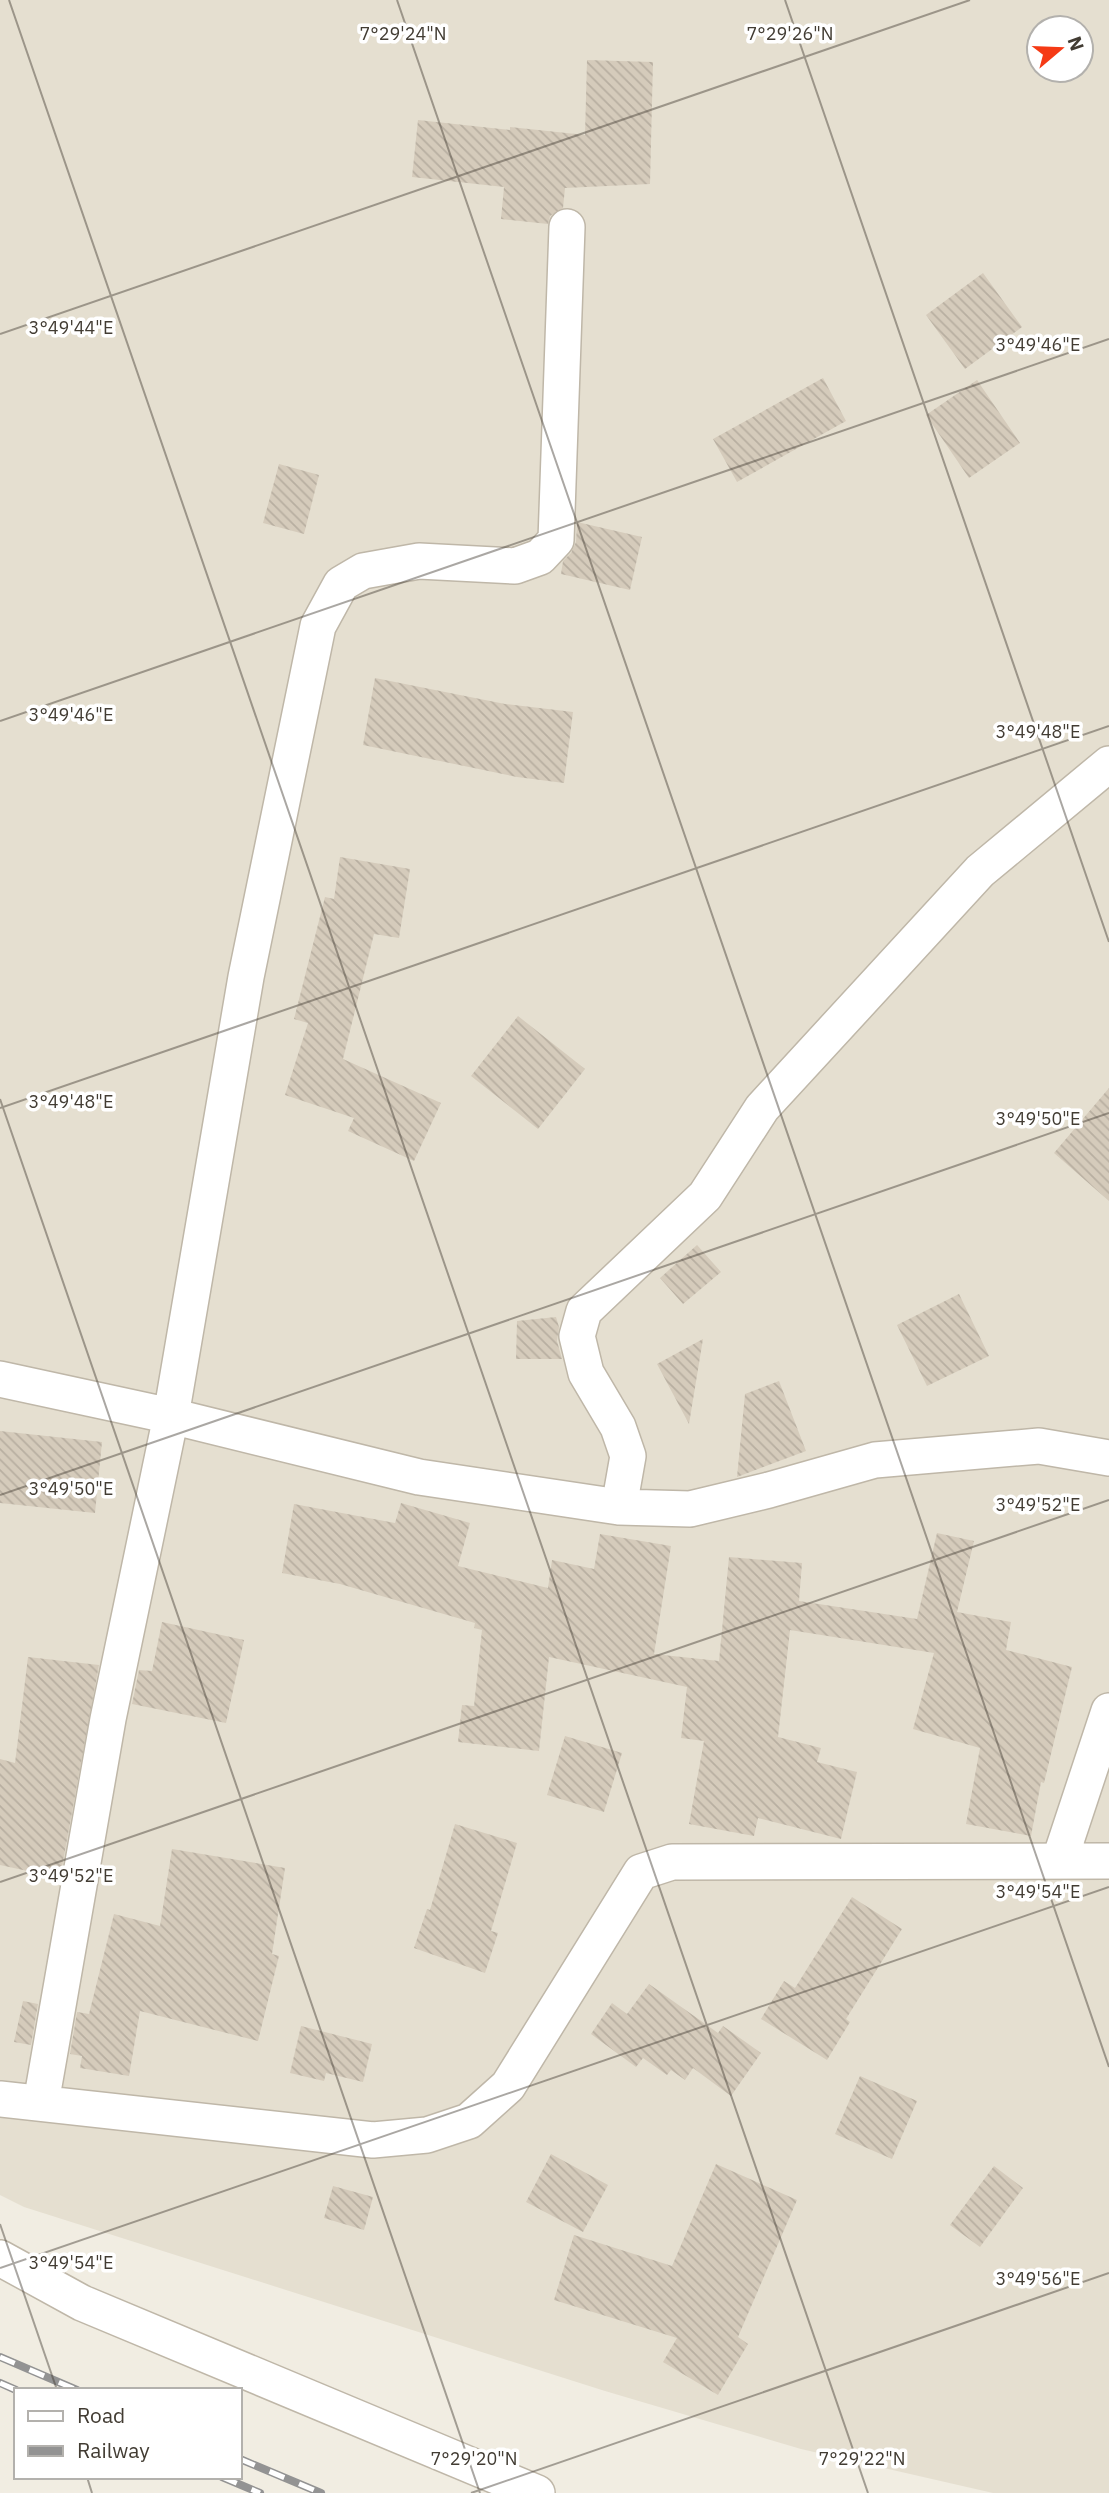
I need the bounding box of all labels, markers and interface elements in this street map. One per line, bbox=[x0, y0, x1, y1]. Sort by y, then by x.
north arrow bbox=[1025, 14, 1095, 84]
text: 7°29'24"N bbox=[359, 22, 447, 45]
text: 7°29'26"N bbox=[746, 22, 834, 45]
text: N bbox=[1062, 33, 1090, 54]
text: 3°49'44"E bbox=[29, 316, 113, 339]
text: 3°49'46"E bbox=[996, 333, 1080, 356]
text: 3°49'46"E bbox=[29, 703, 113, 726]
text: 3°49'48"E bbox=[996, 720, 1080, 743]
text: 3°49'48"E bbox=[29, 1090, 113, 1113]
text: 3°49'50"E bbox=[996, 1107, 1080, 1130]
text: 3°49'50"E bbox=[29, 1477, 113, 1500]
text: 3°49'52"E bbox=[996, 1493, 1080, 1516]
text: 3°49'52"E bbox=[29, 1864, 113, 1887]
text: 3°49'54"E bbox=[996, 1880, 1080, 1903]
text: 3°49'54"E bbox=[29, 2251, 113, 2274]
text: 3°49'56"E bbox=[996, 2267, 1080, 2290]
legend bbox=[14, 2388, 242, 2479]
text: Road bbox=[77, 2401, 125, 2429]
text: Railway bbox=[77, 2436, 150, 2464]
text: 7°29'20"N bbox=[430, 2447, 518, 2470]
text: 7°29'22"N bbox=[818, 2447, 906, 2470]

